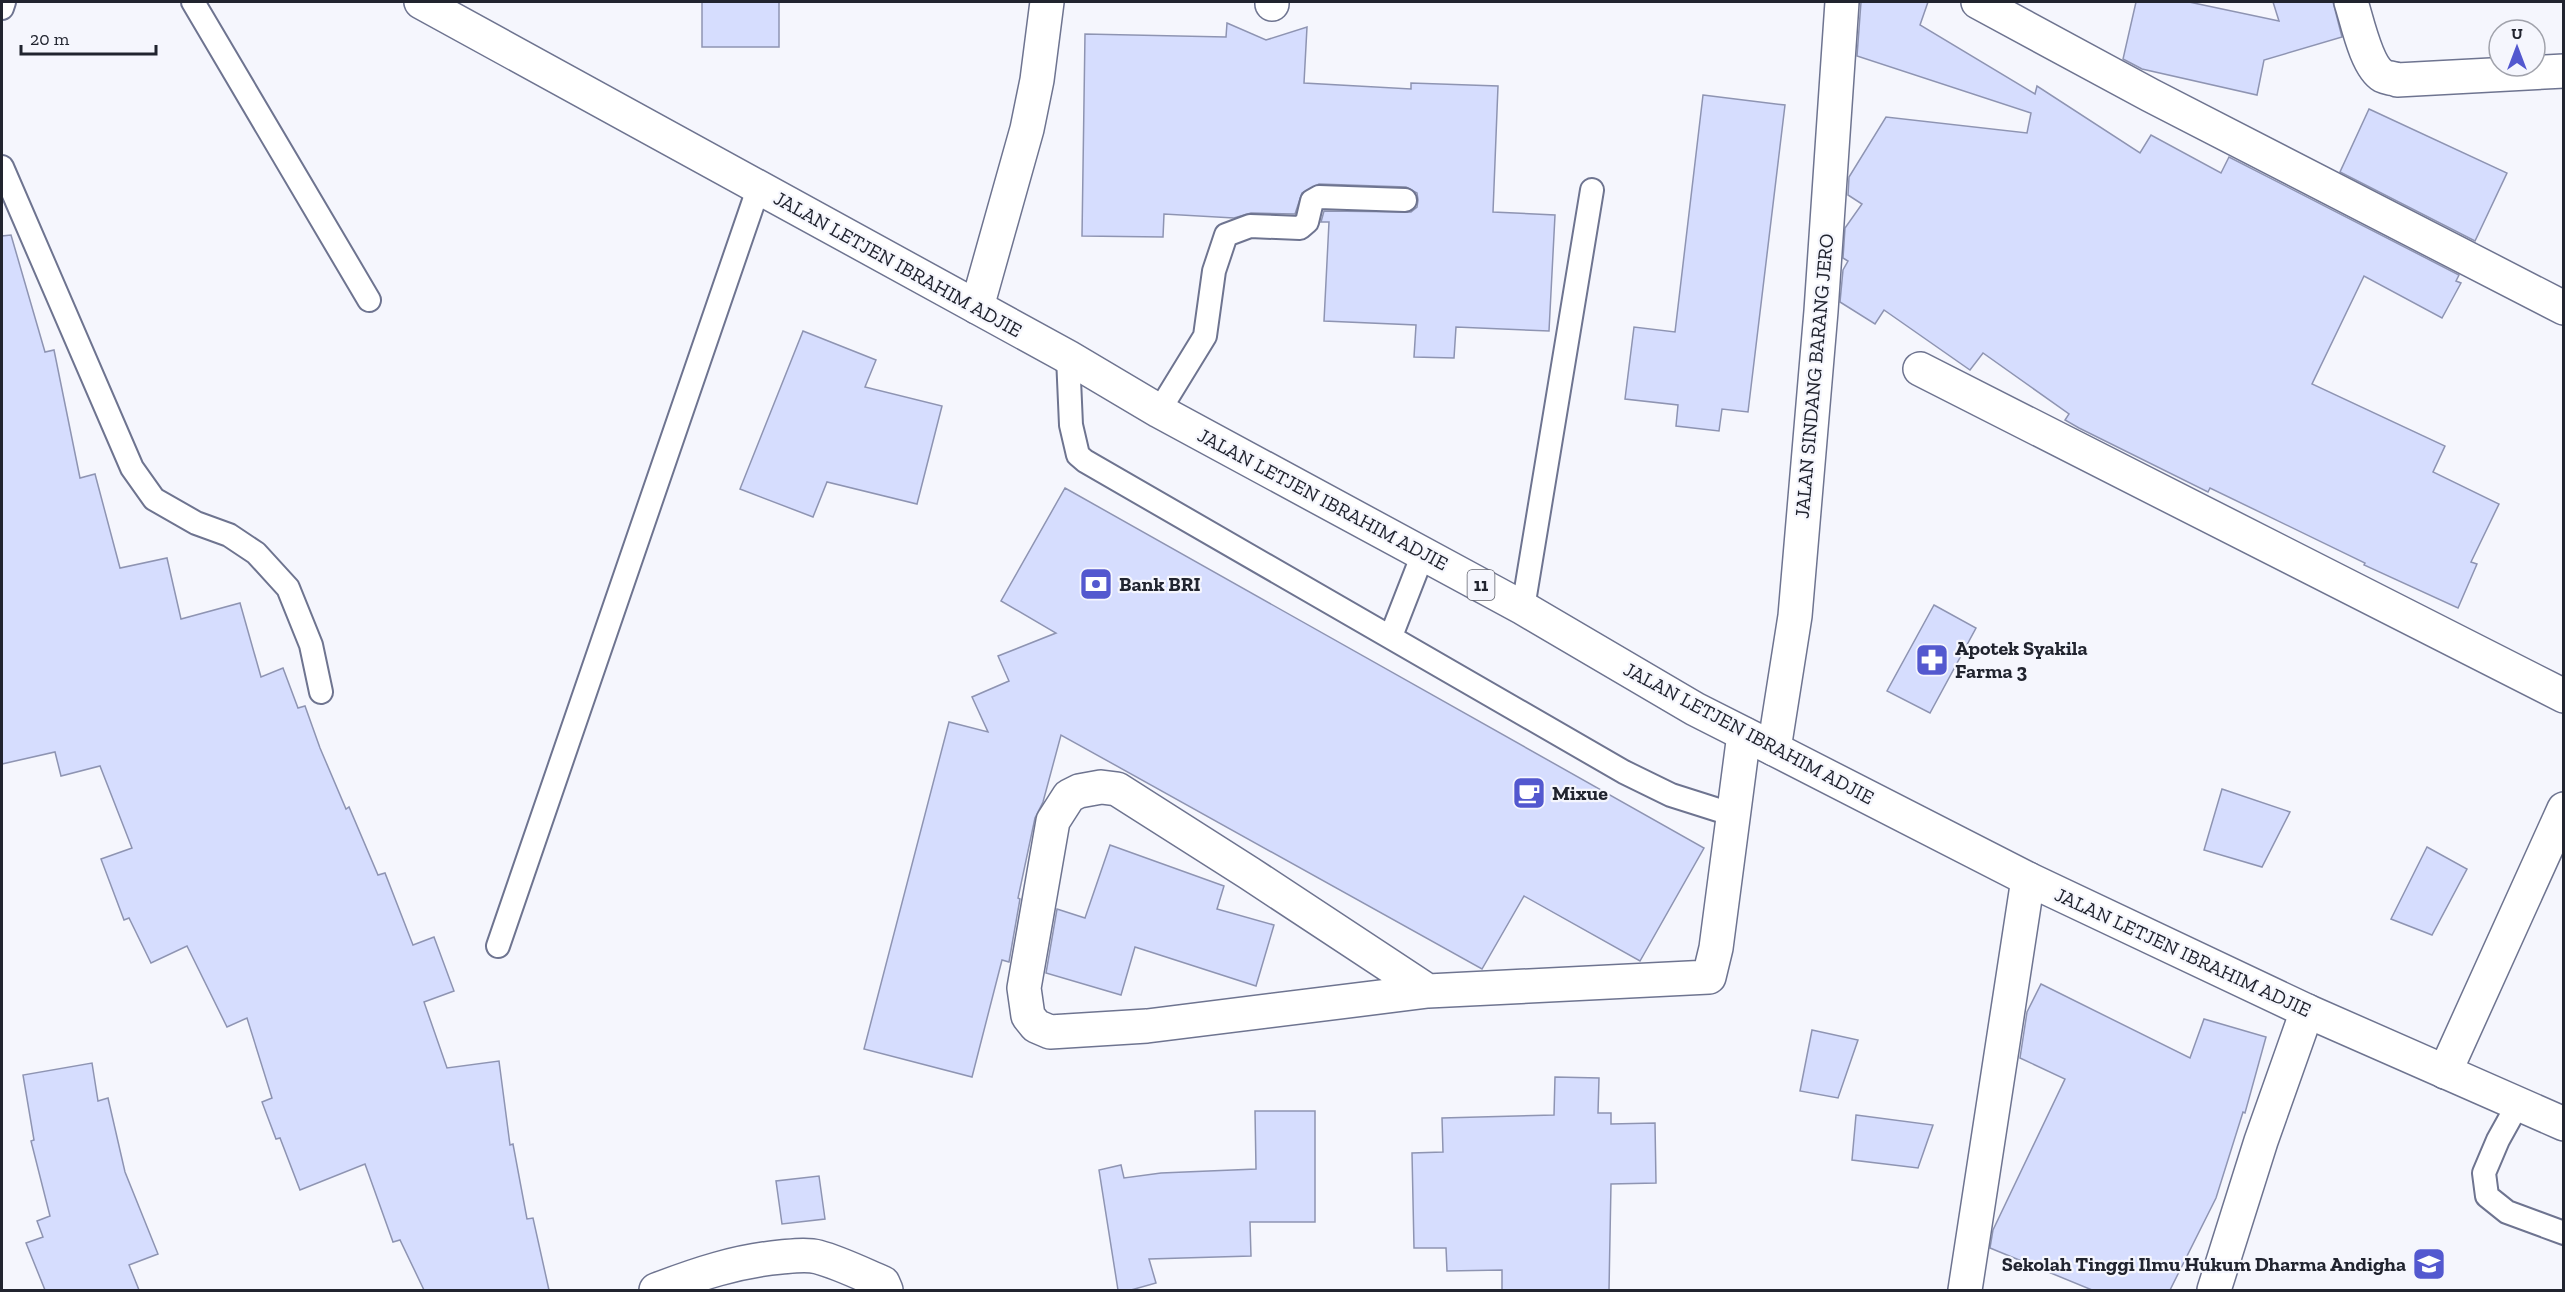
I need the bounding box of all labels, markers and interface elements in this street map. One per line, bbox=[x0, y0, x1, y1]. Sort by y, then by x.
scale bar bbox=[21, 18, 156, 56]
north arrow bbox=[2487, 18, 2547, 78]
text: U bbox=[2511, 24, 2523, 43]
text: 20 m bbox=[30, 28, 70, 50]
street label: JALAN LETJEN IBRAHIM ADJIE bbox=[770, 186, 1026, 342]
street label: JALAN SINDANG BARANG JERO bbox=[1790, 233, 1838, 519]
street label: JALAN LETJEN IBRAHIM ADJIE bbox=[1194, 423, 1452, 575]
bank icon: Bank BRI bbox=[1078, 566, 1114, 602]
road number: 11 bbox=[1468, 570, 1494, 600]
place label: Bank BRI bbox=[1119, 572, 1200, 596]
place label: Apotek Syakila Farma 3 bbox=[1955, 636, 2088, 683]
pharmacy icon: Apotek Syakila Farma 3 bbox=[1914, 642, 1950, 678]
street label: JALAN LETJEN IBRAHIM ADJIE bbox=[1620, 657, 1878, 809]
cafe icon: Mixue bbox=[1511, 775, 1547, 811]
place label: Mixue bbox=[1552, 781, 1608, 805]
street label: JALAN LETJEN IBRAHIM ADJIE bbox=[2051, 882, 2315, 1022]
school or university icon: Sekolah Tinggi Ilmu Hukum Dharma Andigha bbox=[2411, 1246, 2447, 1282]
place label: Sekolah Tinggi Ilmu Hukum Dharma Andigha bbox=[2002, 1252, 2406, 1276]

